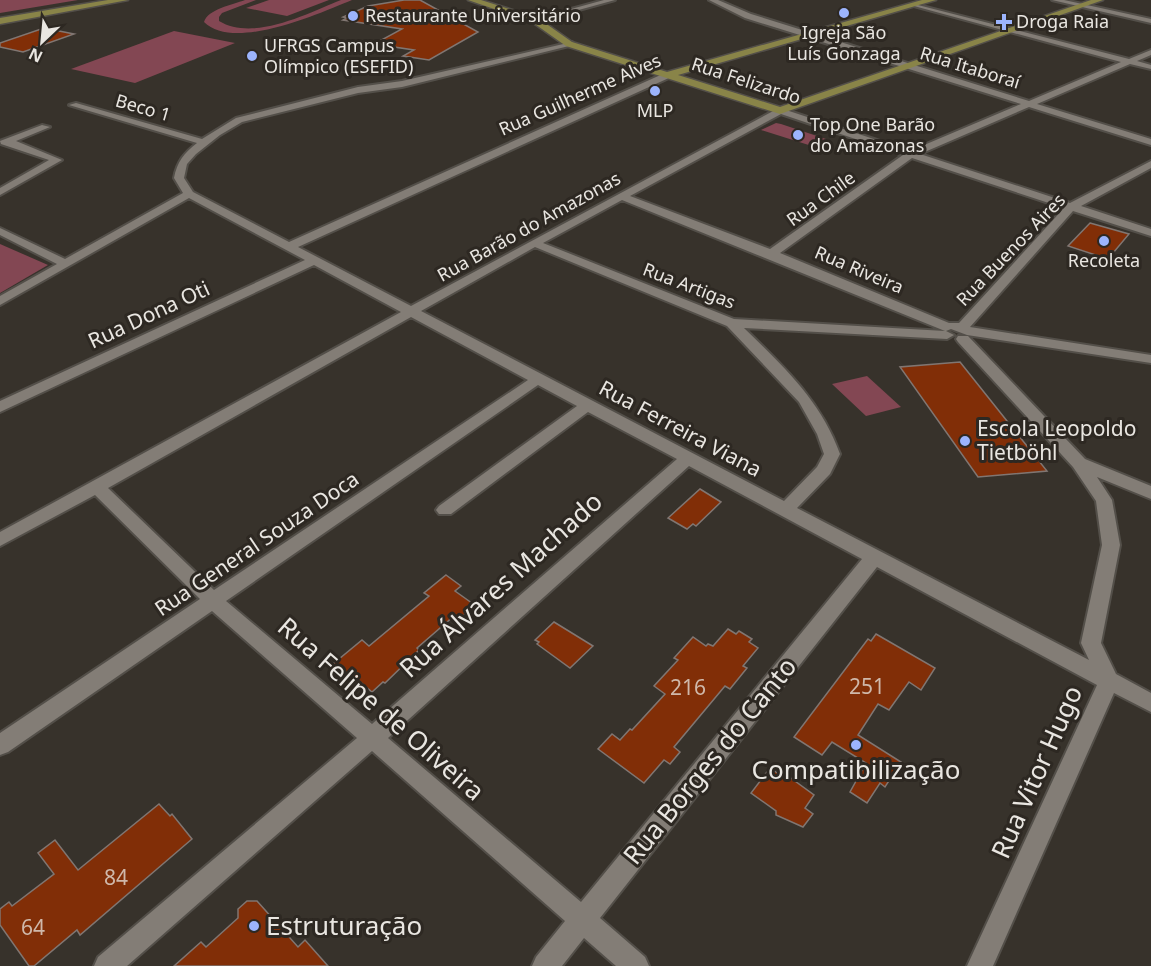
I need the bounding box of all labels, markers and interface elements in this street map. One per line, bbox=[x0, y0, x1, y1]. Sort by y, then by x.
place label: Restaurante Universitário bbox=[365, 3, 581, 27]
marker: Igreja São Luís Gonzaga bbox=[837, 6, 851, 20]
marker: Restaurante Universitário bbox=[346, 9, 360, 23]
place label: Droga Raia bbox=[1016, 9, 1109, 33]
north arrow bbox=[12, 12, 72, 72]
marker: Droga Raia bbox=[997, 15, 1011, 29]
place label: Igreja São Luís Gonzaga bbox=[787, 20, 901, 65]
place label: UFRGS Campus Olímpico (ESEFID) bbox=[264, 33, 413, 78]
street label: Rua Itaboraí bbox=[917, 40, 1024, 94]
text: N bbox=[25, 43, 46, 68]
street label: Rua Guilherme Alves bbox=[495, 48, 664, 141]
marker: UFRGS Campus Olímpico (ESEFID) bbox=[245, 49, 259, 63]
street label: Rua Felizardo bbox=[689, 51, 804, 109]
marker: MLP bbox=[648, 84, 662, 98]
street label: Beco 1 bbox=[113, 88, 174, 126]
place label: MLP bbox=[637, 98, 673, 122]
place label: Top One Barão do Amazonas bbox=[810, 112, 935, 157]
marker: Top One Barão do Amazonas bbox=[791, 128, 805, 142]
street label: Rua Chile bbox=[781, 165, 859, 231]
street label: Rua Barão do Amazonas bbox=[433, 166, 624, 287]
street label: Rua Buenos Aires bbox=[950, 188, 1070, 311]
marker: Recoleta bbox=[1097, 234, 1111, 248]
street label: Rua Riveira bbox=[811, 240, 907, 299]
place label: Recoleta bbox=[1068, 248, 1140, 272]
street label: Rua Artigas bbox=[640, 256, 739, 314]
street label: Rua Dona Oti bbox=[83, 274, 214, 354]
street label: Rua Ferreira Viana bbox=[594, 373, 767, 483]
place label: Escola Leopoldo Tietböhl bbox=[977, 414, 1136, 466]
marker: Escola Leopoldo Tietböhl bbox=[958, 434, 972, 448]
street label: Rua General Souza Doca bbox=[149, 464, 364, 622]
street label: Rua Álvares Machado bbox=[391, 483, 610, 685]
street label: Rua Felipe de Oliveira bbox=[271, 608, 493, 808]
street label: Rua Borges do Canto bbox=[614, 649, 804, 872]
house number: 251 bbox=[849, 672, 885, 700]
house number: 216 bbox=[670, 673, 706, 701]
street label: Rua Vitor Hugo bbox=[982, 680, 1090, 864]
marker: Compatibilização bbox=[849, 738, 863, 752]
place label: Compatibilização bbox=[752, 751, 960, 787]
house number: 84 bbox=[104, 863, 128, 891]
place label: Estruturação bbox=[266, 907, 422, 943]
house number: 64 bbox=[21, 913, 45, 941]
marker: Estruturação bbox=[247, 919, 261, 933]

